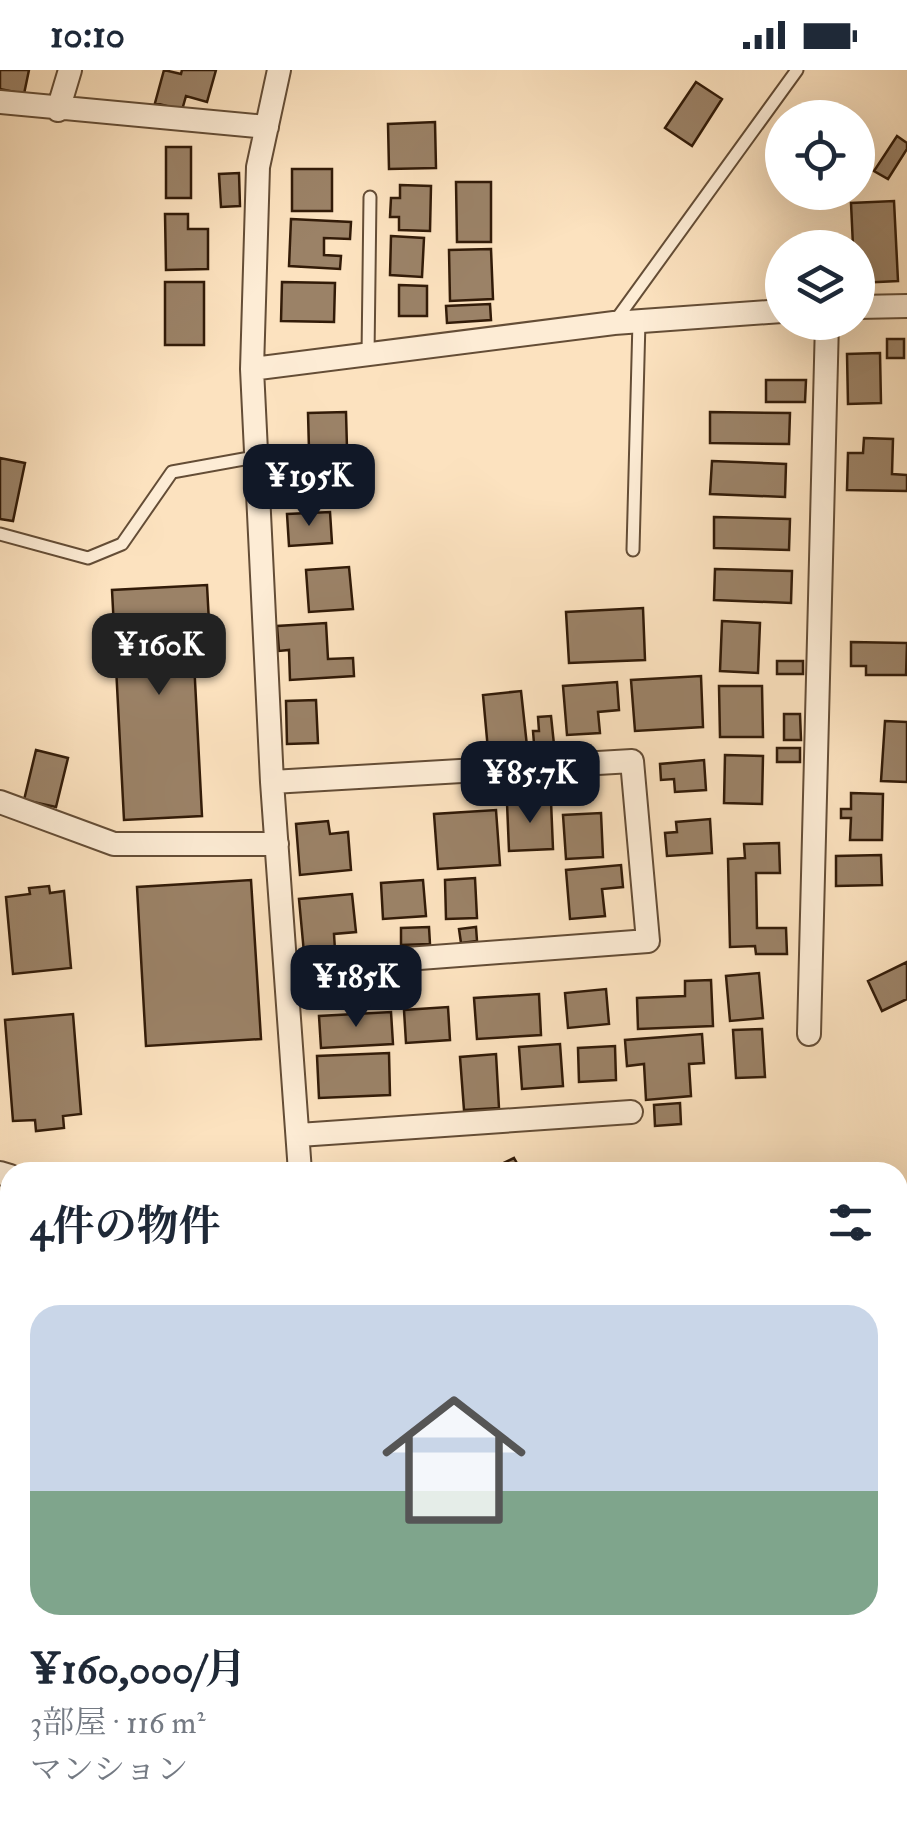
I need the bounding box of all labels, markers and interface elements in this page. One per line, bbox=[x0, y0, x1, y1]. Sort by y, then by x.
text: 10:10 bbox=[50, 11, 125, 59]
map controls bbox=[765, 100, 875, 340]
button: locate bbox=[765, 100, 875, 210]
button: layers bbox=[765, 230, 875, 340]
pin: ¥195K bbox=[239, 444, 379, 529]
text: ¥195K bbox=[265, 456, 353, 496]
pin: ¥160K bbox=[89, 613, 229, 698]
text: ¥160K bbox=[114, 625, 204, 665]
pin: ¥85.7K bbox=[449, 741, 611, 826]
text: ¥85.7K bbox=[483, 753, 577, 793]
pin: ¥185K bbox=[286, 945, 426, 1030]
text: ¥185K bbox=[313, 957, 399, 997]
icon: filters bbox=[823, 1195, 878, 1250]
text: 4件の物件 bbox=[30, 1201, 221, 1253]
icon: home bbox=[364, 1370, 544, 1550]
text: ¥160,000/月 bbox=[30, 1644, 247, 1696]
text: 3部屋 · 116 m² bbox=[30, 1703, 205, 1743]
text: マンション bbox=[30, 1750, 189, 1790]

